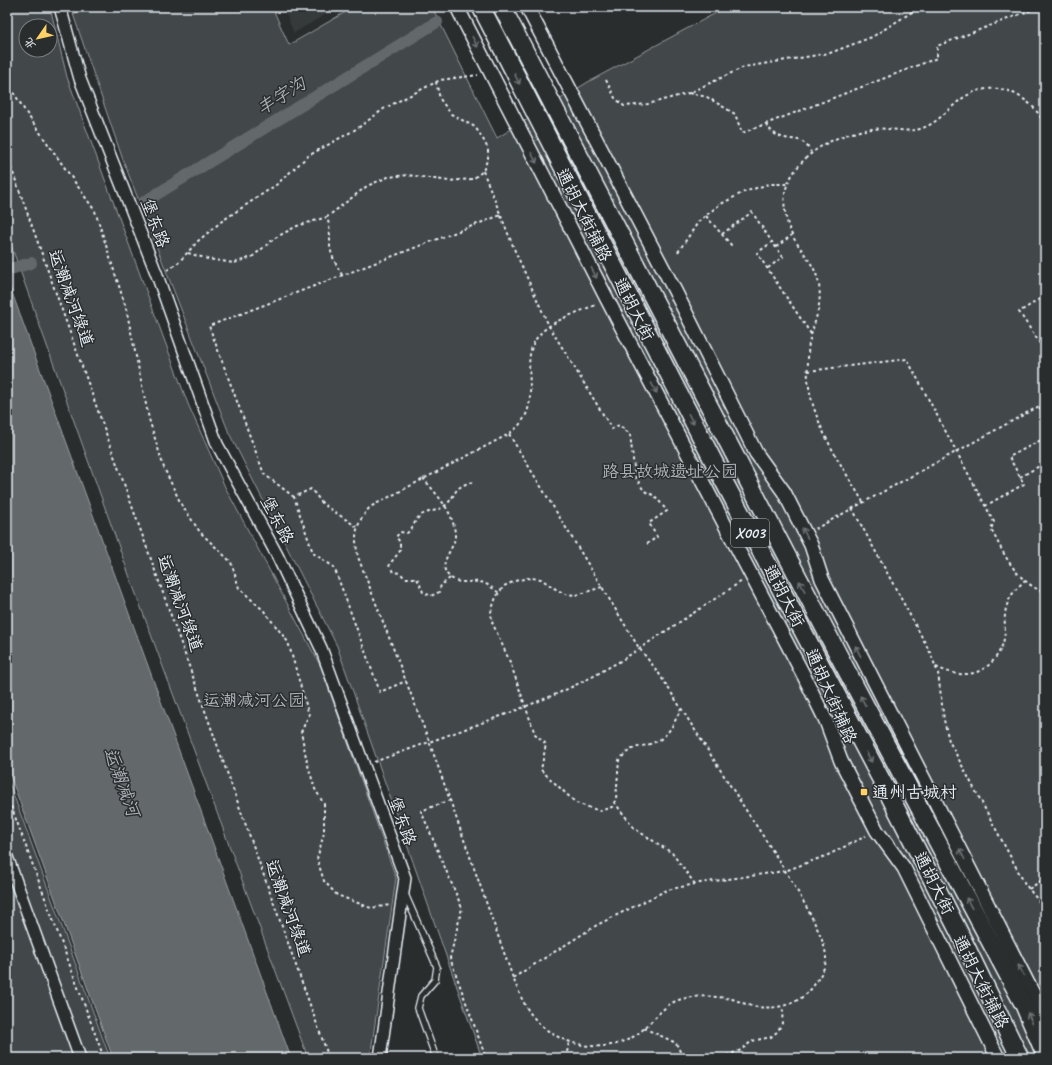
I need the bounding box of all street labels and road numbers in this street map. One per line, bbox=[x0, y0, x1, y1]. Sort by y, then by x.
street label: 通胡大街辅路 bbox=[551, 165, 617, 265]
street label: 堡东路 bbox=[136, 195, 174, 251]
street label: 运潮减河绿道 bbox=[44, 246, 98, 350]
street label: 通胡大街 bbox=[609, 274, 659, 344]
street label: 堡东路 bbox=[256, 493, 298, 547]
road number: X003 bbox=[731, 519, 769, 547]
street label: 运潮减河绿道 bbox=[153, 551, 207, 655]
street label: 通胡大街 bbox=[759, 561, 809, 631]
street label: 通胡大街辅路 bbox=[801, 645, 861, 747]
street label: 堡东路 bbox=[383, 793, 421, 849]
street label: 通胡大街 bbox=[909, 848, 959, 918]
street label: 运潮减河绿道 bbox=[261, 856, 315, 960]
street label: 通胡大街辅路 bbox=[948, 932, 1014, 1032]

